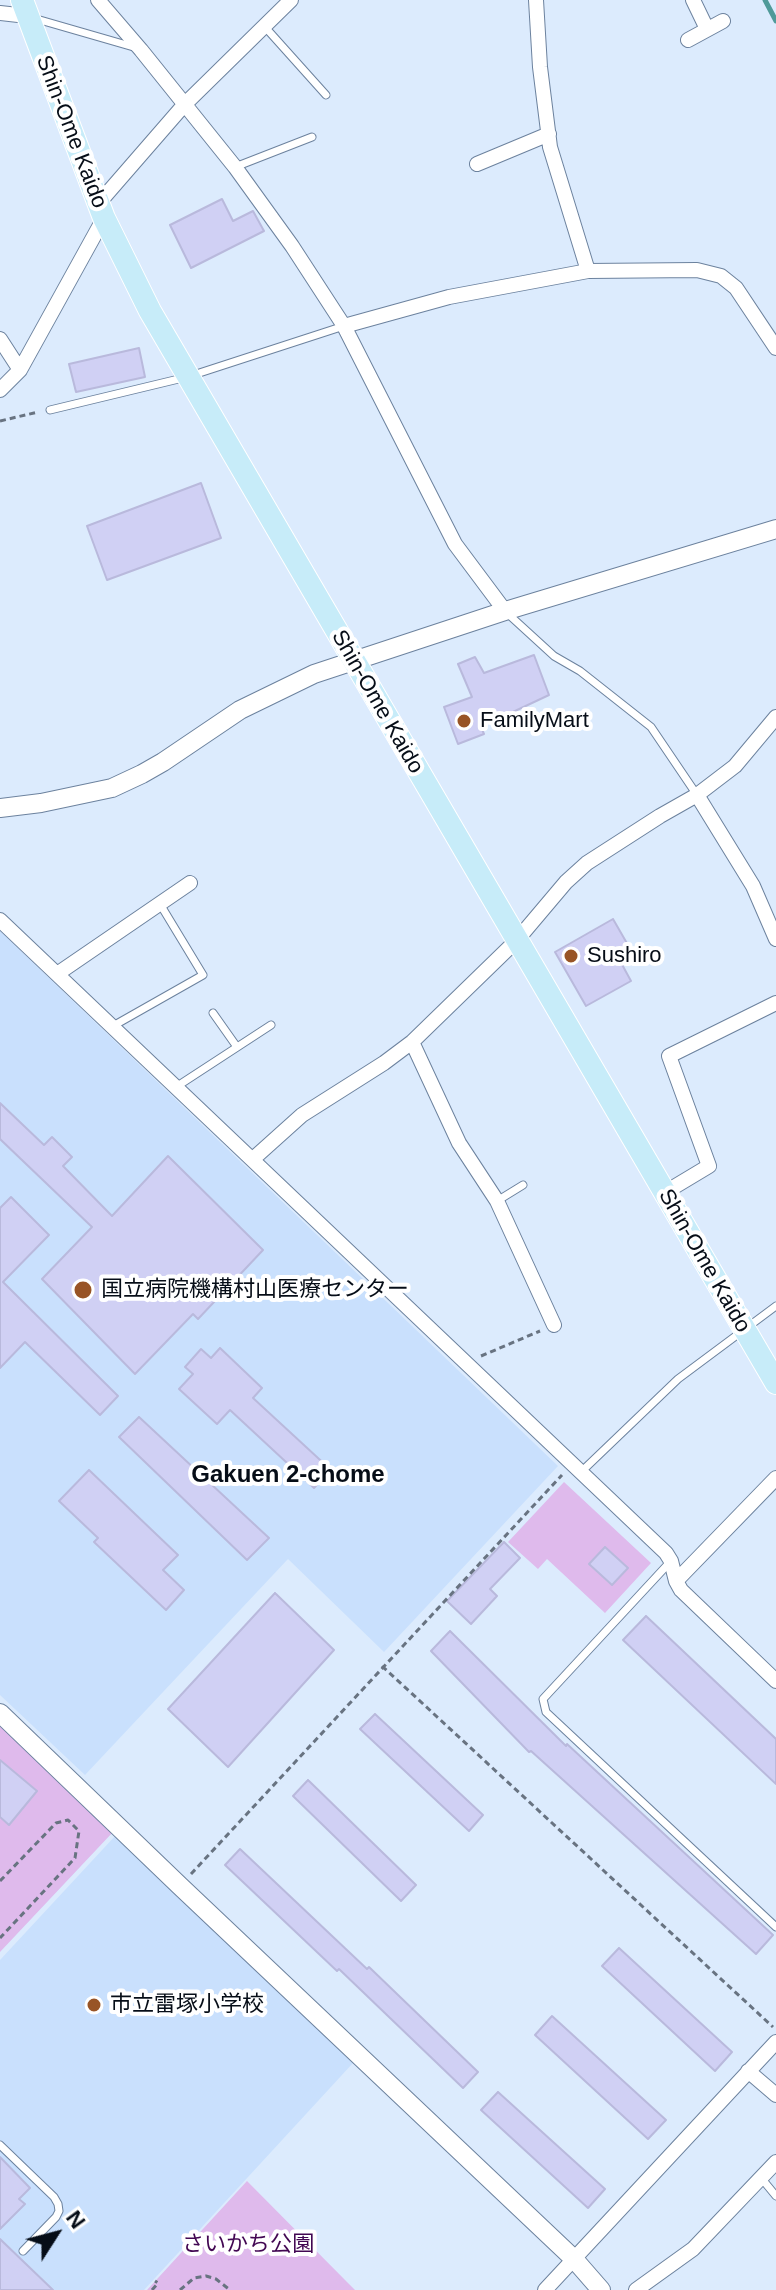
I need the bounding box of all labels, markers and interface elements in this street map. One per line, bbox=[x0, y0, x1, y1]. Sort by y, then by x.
street label: Shin-Ome Kaido bbox=[30, 52, 112, 212]
street label: Shin-Ome Kaido bbox=[325, 626, 429, 778]
place label: FamilyMart bbox=[480, 708, 589, 734]
marker: FamilyMart bbox=[455, 712, 473, 730]
place label: Sushiro bbox=[587, 943, 662, 969]
marker: Sushiro bbox=[562, 947, 580, 965]
street label: Shin-Ome Kaido bbox=[652, 1185, 756, 1337]
place label: 国立病院機構村山医療センター bbox=[101, 1277, 409, 1303]
marker: 国立病院機構村山医療センター bbox=[72, 1279, 94, 1301]
district label: Gakuen 2-chome bbox=[191, 1461, 385, 1489]
place label: 市立雷塚小学校 bbox=[110, 1992, 264, 2018]
marker: 市立雷塚小学校 bbox=[85, 1996, 103, 2014]
north arrow bbox=[16, 2194, 96, 2274]
text: N bbox=[61, 2206, 91, 2233]
park label: さいかち公園 bbox=[182, 2232, 314, 2258]

